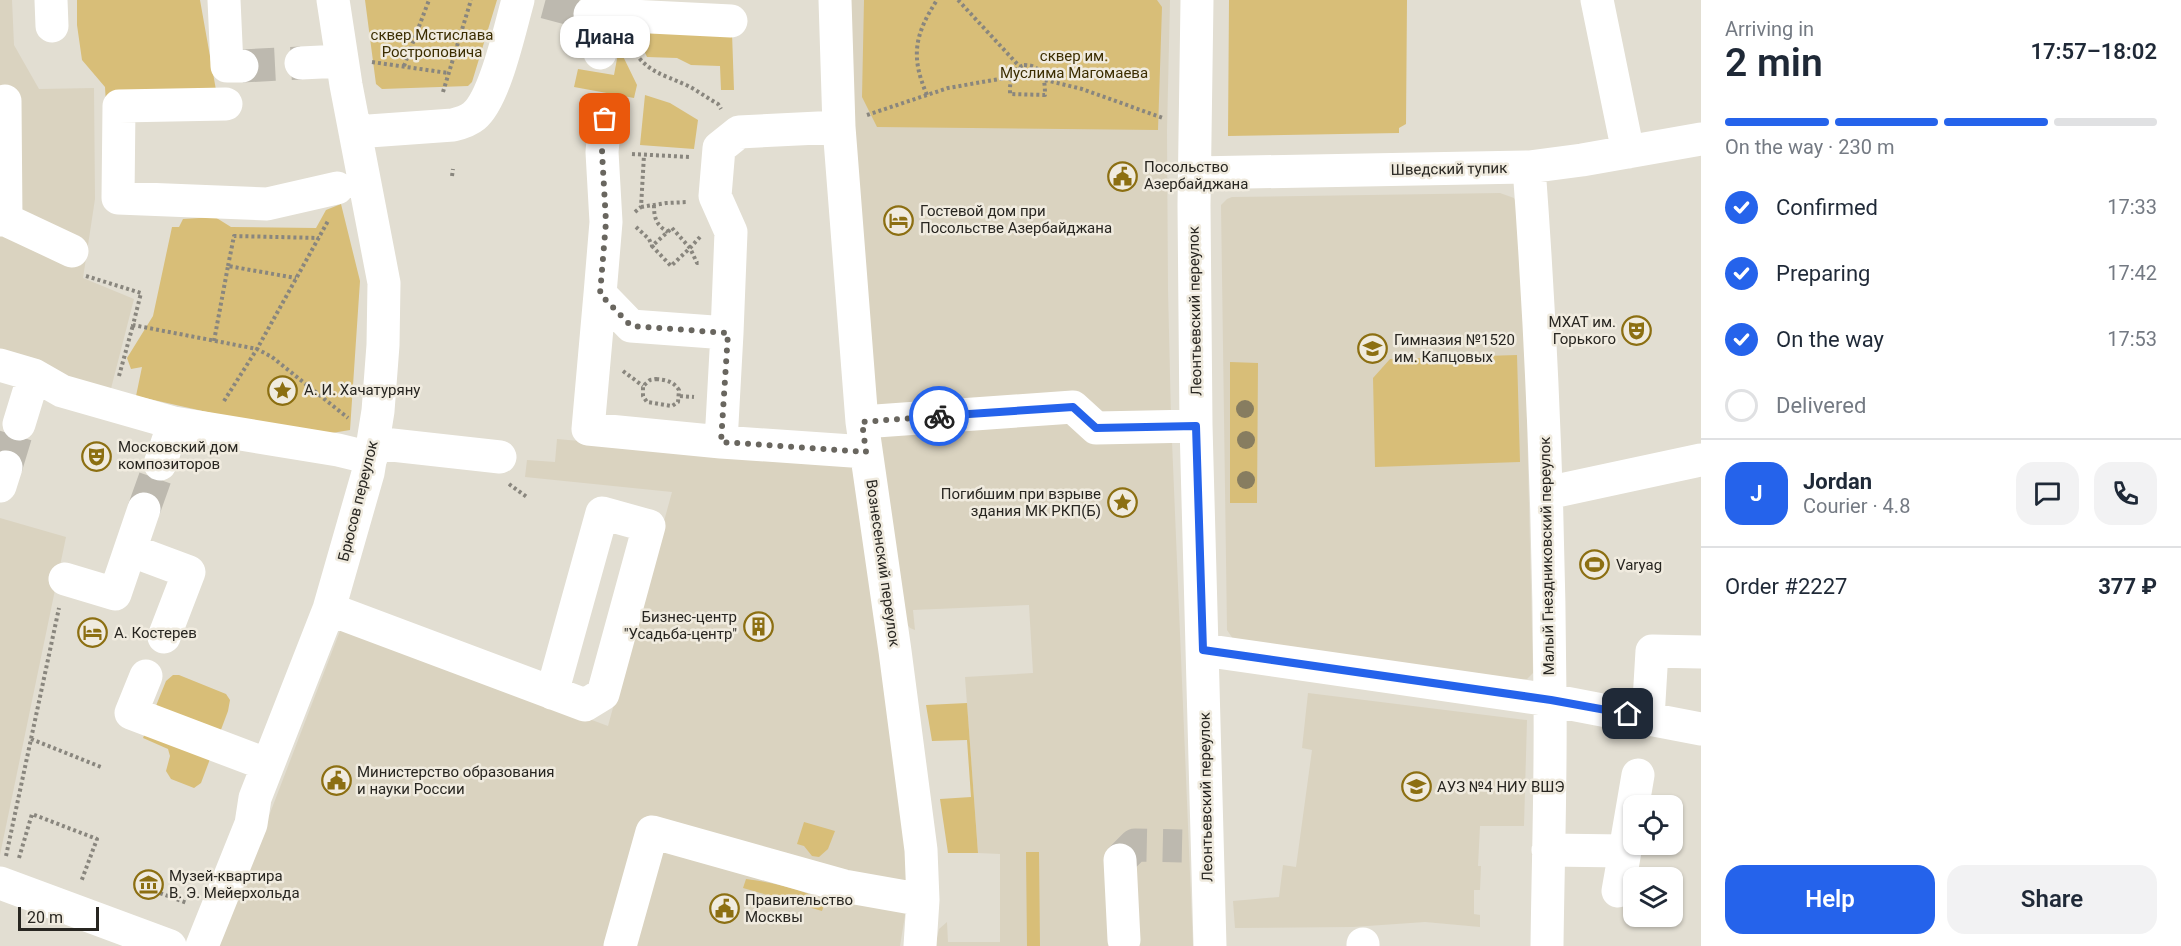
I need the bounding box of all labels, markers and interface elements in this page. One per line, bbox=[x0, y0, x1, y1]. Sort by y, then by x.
callout: Диана bbox=[560, 17, 650, 59]
text: Arriving in bbox=[1725, 17, 1814, 41]
text: Диана bbox=[575, 25, 635, 49]
park label: сквер Мстислава Ростроповича bbox=[371, 26, 493, 61]
text: 17:57–18:02 bbox=[2030, 39, 2157, 64]
text: 2 min bbox=[1725, 40, 1823, 86]
park label: сквер им. Муслима Магомаева bbox=[1000, 47, 1148, 82]
pin bbox=[579, 93, 630, 144]
icon: bag bbox=[588, 102, 621, 135]
text: On the way · 230 m bbox=[1725, 135, 1894, 159]
place label: Посольство Азербайджана bbox=[1144, 158, 1248, 193]
street label: Шведский тупик bbox=[1391, 159, 1507, 179]
public building icon: Посольство Азербайджана bbox=[1107, 160, 1139, 192]
icon: check bbox=[1725, 191, 1758, 224]
text: Confirmed bbox=[1776, 195, 1878, 220]
text: 17:33 bbox=[2107, 195, 2157, 219]
place label: Гостевой дом при Посольстве Азербайджана bbox=[920, 202, 1112, 237]
hotel icon: Гостевой дом при Посольстве Азербайджана bbox=[883, 204, 915, 236]
street label: Леонтьевский переулок bbox=[1185, 226, 1205, 396]
icon: check bbox=[1725, 257, 1758, 290]
text: Preparing bbox=[1776, 261, 1870, 286]
text: 17:42 bbox=[2107, 261, 2157, 285]
place label: МХАТ им. Горького bbox=[1548, 313, 1616, 348]
theatre icon: МХАТ им. Горького bbox=[1621, 315, 1653, 347]
icon: check bbox=[1725, 323, 1758, 356]
text: On the way bbox=[1776, 327, 1884, 352]
text: 17:53 bbox=[2107, 327, 2157, 351]
place label: Гимназия №1520 им. Капцовых bbox=[1394, 331, 1515, 366]
school or university icon: Гимназия №1520 им. Капцовых bbox=[1357, 333, 1389, 365]
place icon: А. И. Хачатуряну bbox=[267, 374, 299, 406]
place label: А. И. Хачатуряну bbox=[304, 381, 420, 399]
courier bbox=[909, 386, 969, 446]
text: Delivered bbox=[1776, 393, 1866, 418]
icon: bike bbox=[923, 400, 956, 433]
street label: Малый Гнездниковский переулок bbox=[1536, 437, 1558, 675]
place label: Московский дом композиторов bbox=[118, 438, 238, 473]
street label: Брюсов переулок bbox=[334, 439, 382, 563]
theatre icon: Московский дом композиторов bbox=[81, 440, 113, 472]
button: chat bbox=[2016, 462, 2079, 525]
button: phone bbox=[2094, 462, 2157, 525]
text: Jordan bbox=[1803, 469, 1872, 494]
street label: Вознесенский переулок bbox=[862, 478, 904, 648]
text: J bbox=[1750, 481, 1763, 506]
place label: Погибшим при взрыве здания МК РКП(Б) bbox=[941, 485, 1101, 520]
place icon: Погибшим при взрыве здания МК РКП(Б) bbox=[1106, 487, 1138, 519]
text: Courier · 4.8 bbox=[1803, 494, 1910, 518]
sports icon: Varyag bbox=[1579, 549, 1611, 581]
place label: Varyag bbox=[1616, 556, 1662, 574]
text: Order #2227 bbox=[1725, 574, 1847, 599]
text: 377 ₽ bbox=[2098, 574, 2157, 599]
place label: Бизнес-центр "Усадьба-центр" bbox=[624, 608, 737, 643]
building icon: Бизнес-центр "Усадьба-центр" bbox=[742, 610, 774, 642]
hotel icon: А. Костерев bbox=[77, 617, 109, 649]
place label: А. Костерев bbox=[114, 624, 197, 642]
pin bbox=[1602, 688, 1653, 739]
icon: home bbox=[1611, 697, 1644, 730]
street label: Леонтьевский переулок bbox=[1196, 712, 1216, 882]
place label: Министерство образования и науки России bbox=[357, 763, 555, 798]
public building icon: Министерство образования и науки России bbox=[320, 765, 352, 797]
school or university icon: АУЗ №4 НИУ ВШЭ bbox=[1400, 771, 1432, 803]
place label: АУЗ №4 НИУ ВШЭ bbox=[1437, 778, 1565, 796]
map controls bbox=[1623, 795, 1683, 927]
button: locate bbox=[1623, 795, 1683, 855]
button: Help bbox=[1725, 865, 1935, 934]
button: Share bbox=[1947, 865, 2157, 934]
place label: Музей-квартира В. Э. Мейерхольда bbox=[169, 867, 300, 902]
button: layers bbox=[1623, 867, 1683, 927]
museum icon: Музей-квартира В. Э. Мейерхольда bbox=[132, 869, 164, 901]
place label: Правительство Москвы bbox=[745, 891, 853, 926]
public building icon: Правительство Москвы bbox=[708, 893, 740, 925]
scale bar bbox=[18, 904, 99, 932]
text: 20 m bbox=[27, 908, 63, 927]

